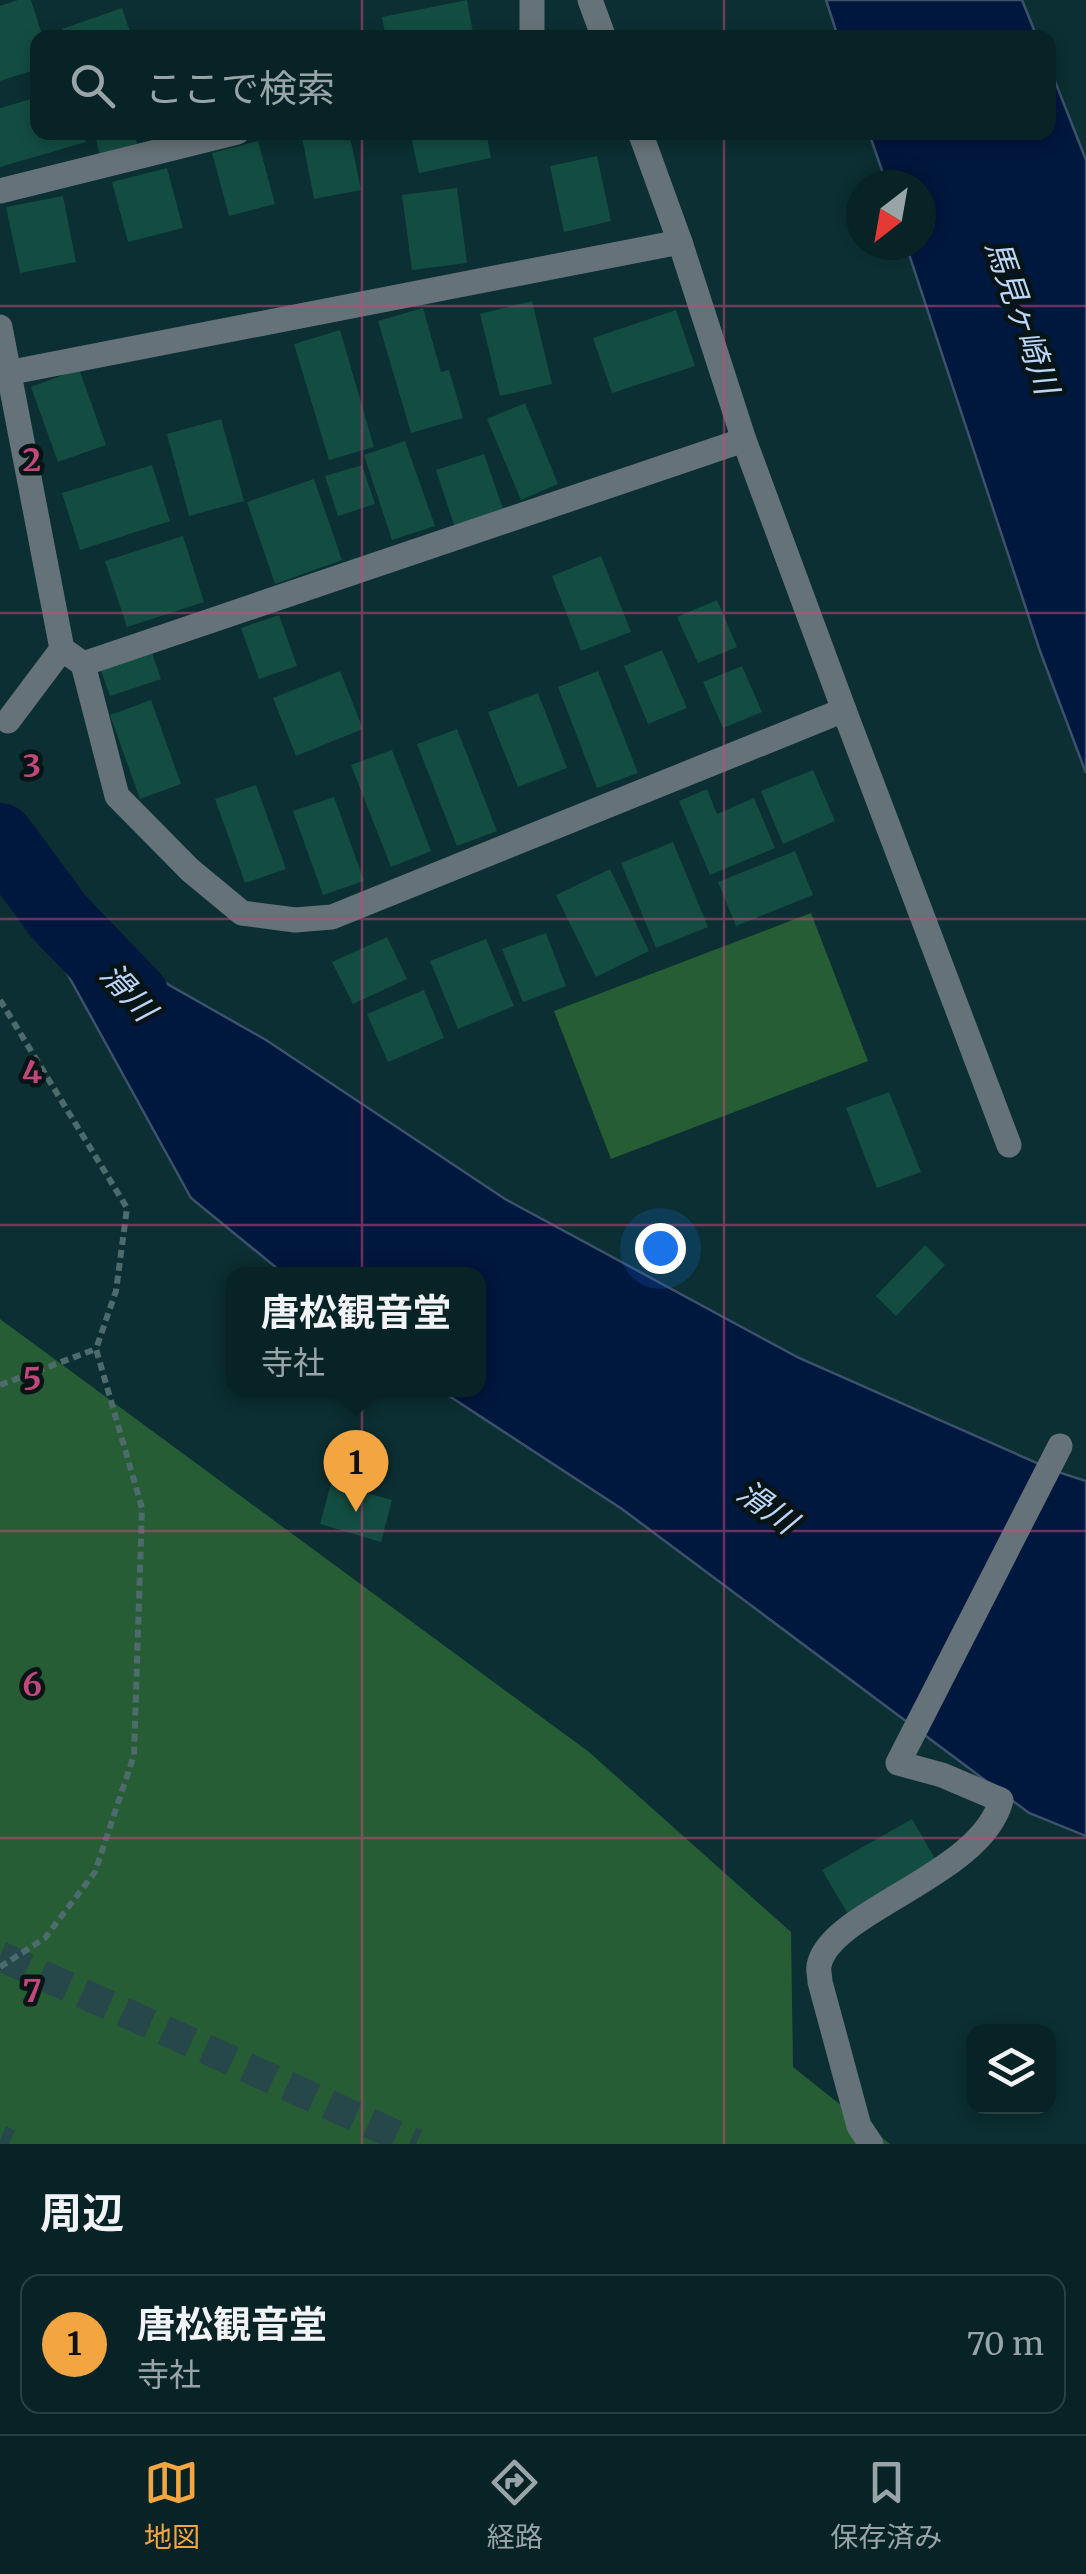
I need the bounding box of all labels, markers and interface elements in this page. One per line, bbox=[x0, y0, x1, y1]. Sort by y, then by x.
search box bbox=[30, 30, 1056, 140]
icon: search bbox=[65, 58, 120, 113]
text: ここで検索 bbox=[145, 65, 335, 112]
north arrow bbox=[846, 170, 936, 260]
water label: 馬見ヶ崎川 bbox=[977, 235, 1068, 402]
text: 2 bbox=[23, 440, 41, 480]
text: 3 bbox=[23, 746, 41, 786]
water label: 滑川 bbox=[92, 955, 166, 1031]
text: 4 bbox=[22, 1052, 42, 1092]
your location bbox=[635, 1223, 686, 1274]
popup bbox=[226, 1267, 486, 1397]
text: 唐松観音堂 bbox=[261, 1289, 451, 1336]
text: 寺社 bbox=[261, 1343, 325, 1383]
text: 5 bbox=[23, 1359, 41, 1399]
pin: 1 bbox=[324, 1430, 388, 1512]
water label: 滑川 bbox=[729, 1472, 807, 1544]
text: 6 bbox=[22, 1665, 42, 1705]
text: 7 bbox=[22, 1971, 42, 2011]
map controls bbox=[966, 2024, 1056, 2114]
button: layers bbox=[966, 2024, 1056, 2114]
text: 周辺 bbox=[40, 2187, 124, 2239]
text: 唐松観音堂 bbox=[137, 2301, 327, 2348]
text: 1 bbox=[67, 2324, 82, 2364]
text: 70 m bbox=[967, 2324, 1044, 2364]
text: 寺社 bbox=[137, 2355, 201, 2395]
tab: 地図 bbox=[144, 2455, 200, 2555]
tab: 経路 bbox=[487, 2455, 543, 2555]
tab: 保存済み bbox=[830, 2455, 942, 2555]

